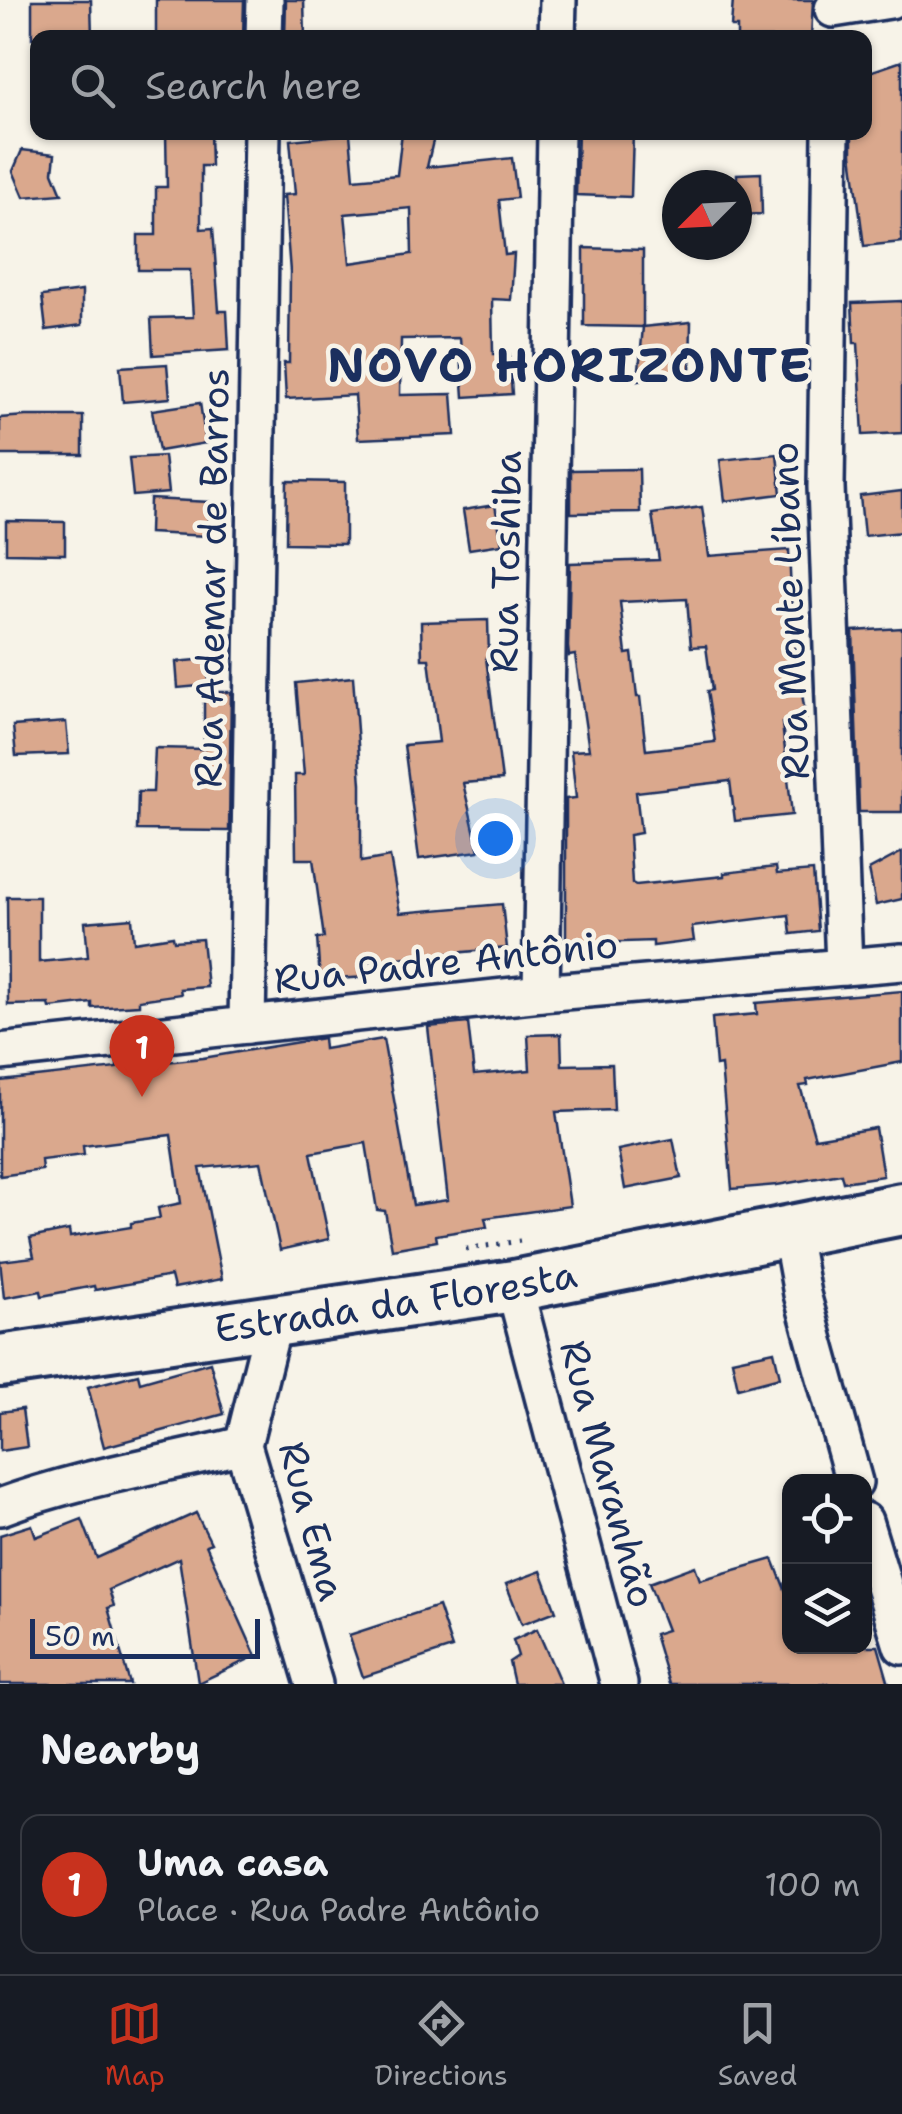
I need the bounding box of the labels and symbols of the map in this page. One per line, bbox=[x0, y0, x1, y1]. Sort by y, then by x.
north arrow bbox=[662, 170, 752, 260]
district label: NOVO HORIZONTE bbox=[327, 333, 813, 397]
street label: Rua Ademar de Barros bbox=[182, 367, 241, 789]
street label: Rua Monte Líbano bbox=[758, 441, 821, 781]
street label: Rua Toshiba bbox=[478, 450, 533, 674]
your location bbox=[470, 813, 521, 864]
street label: Rua Padre Antônio bbox=[272, 918, 620, 1005]
pin: 1 bbox=[110, 1014, 174, 1097]
street label: Estrada da Floresta bbox=[211, 1248, 581, 1354]
street label: Rua Maranhão bbox=[548, 1335, 669, 1613]
street label: Rua Ema bbox=[267, 1436, 358, 1606]
scale bar bbox=[30, 1614, 260, 1658]

